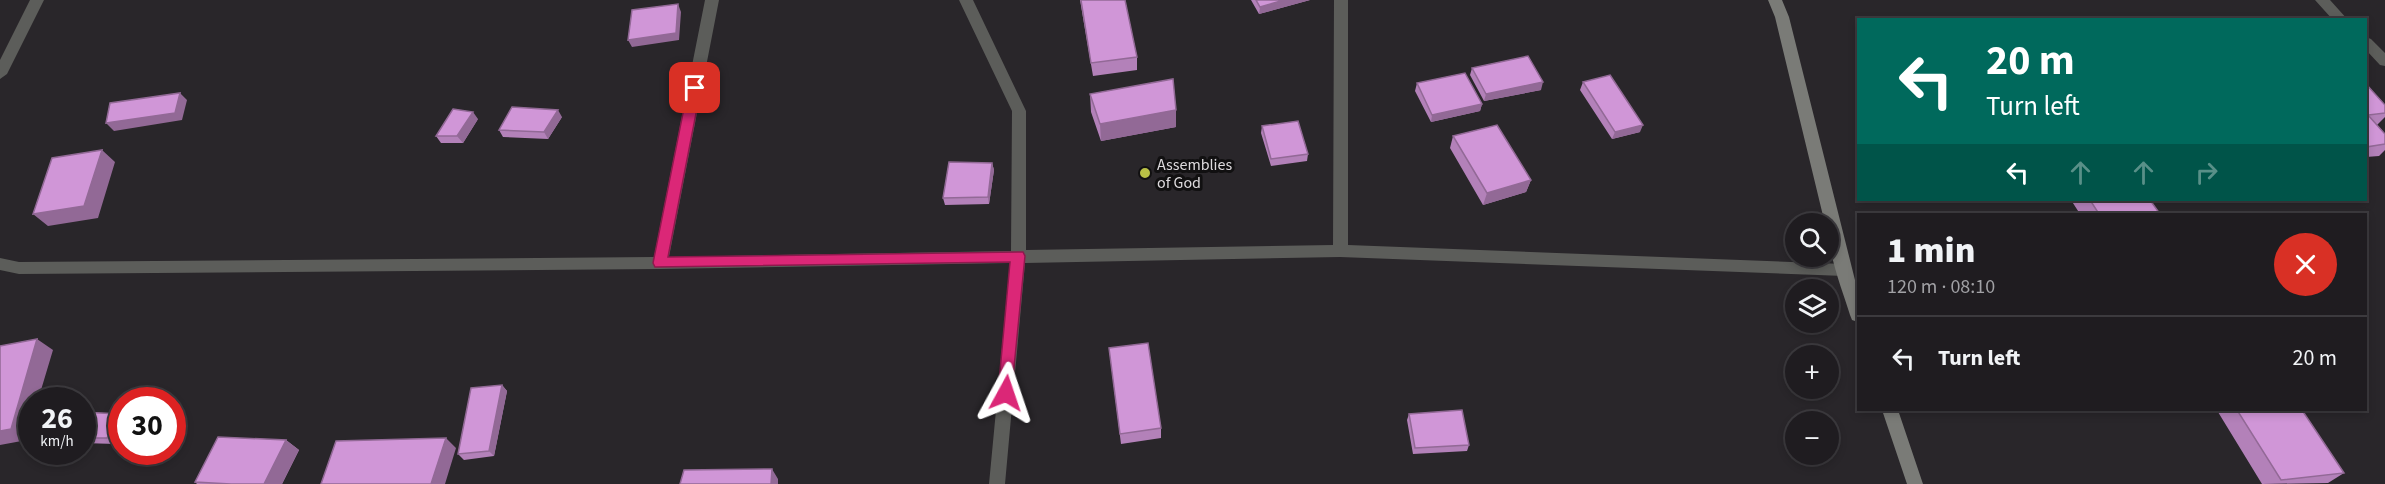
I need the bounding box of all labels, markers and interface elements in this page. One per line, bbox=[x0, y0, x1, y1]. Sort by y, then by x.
text: 20 m bbox=[1986, 31, 2075, 91]
icon: left bbox=[1887, 42, 1965, 120]
pin bbox=[669, 62, 720, 113]
icon: arrive bbox=[678, 71, 711, 104]
text: Turn left bbox=[1986, 87, 2080, 126]
place label: Assemblies of God bbox=[1157, 154, 1232, 194]
icon: left bbox=[2001, 156, 2034, 189]
icon: ahead bbox=[2064, 156, 2097, 189]
icon: ahead bbox=[2127, 156, 2160, 189]
icon: right bbox=[2190, 156, 2223, 189]
marker: Assemblies of God bbox=[1138, 166, 1152, 180]
map controls bbox=[1785, 213, 1839, 465]
button: search bbox=[1785, 213, 1839, 267]
text: 1 min bbox=[1887, 225, 1975, 276]
button: close bbox=[2274, 233, 2337, 296]
text: 120 m · 08:10 bbox=[1887, 273, 1995, 301]
button: layers bbox=[1785, 279, 1839, 333]
icon: left bbox=[1887, 342, 1920, 375]
text: Turn left bbox=[1938, 342, 2020, 374]
text: 20 m bbox=[2292, 342, 2337, 374]
button: + bbox=[1785, 345, 1839, 399]
position arrow bbox=[974, 361, 1038, 425]
speed limit sign: 30 bbox=[108, 387, 186, 465]
text: 26 bbox=[41, 397, 73, 440]
button: − bbox=[1785, 411, 1839, 465]
text: km/h bbox=[40, 431, 74, 452]

